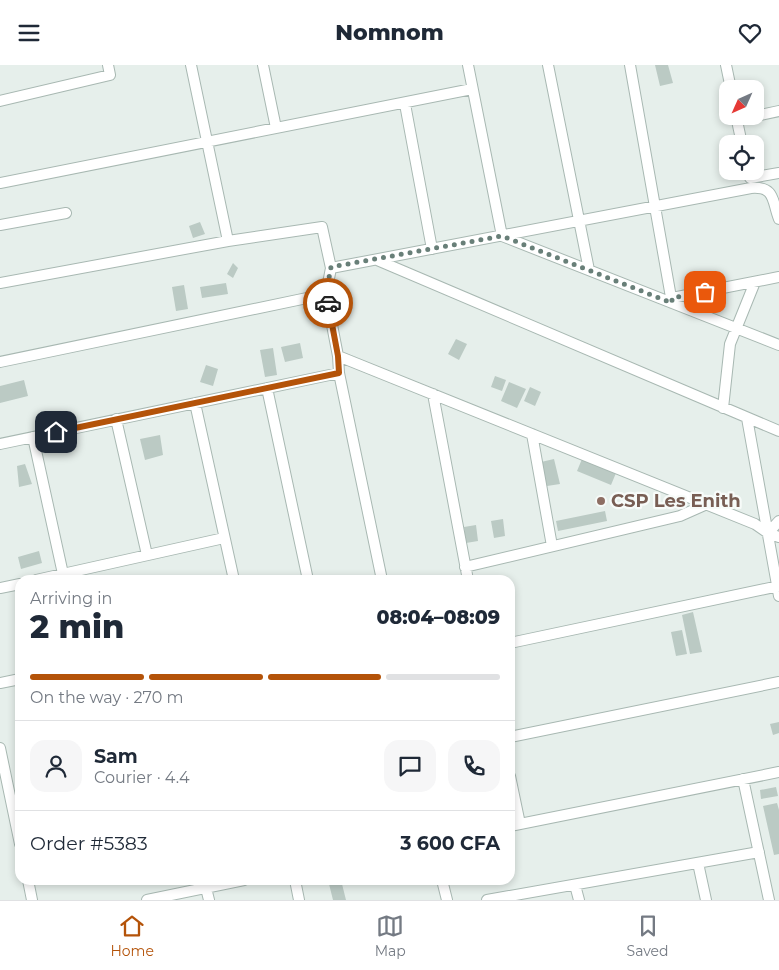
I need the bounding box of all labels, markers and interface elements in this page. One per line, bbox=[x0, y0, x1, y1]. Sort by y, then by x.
icon: menu bbox=[15, 19, 43, 47]
text: Nomnom bbox=[335, 19, 444, 46]
icon: heart bbox=[736, 19, 764, 47]
north arrow bbox=[719, 80, 764, 125]
map controls bbox=[719, 80, 764, 180]
button: locate bbox=[719, 135, 764, 180]
pin bbox=[684, 271, 726, 313]
courier bbox=[303, 278, 353, 328]
icon: bag bbox=[691, 278, 719, 306]
icon: car bbox=[314, 289, 342, 317]
pin bbox=[35, 411, 77, 453]
icon: home bbox=[42, 418, 70, 446]
place label: CSP Les Enith bbox=[611, 490, 741, 512]
marker: CSP Les Enith bbox=[595, 495, 607, 507]
text: Arriving in bbox=[30, 589, 112, 608]
text: 08:04–08:09 bbox=[376, 606, 500, 629]
text: 2 min bbox=[30, 607, 124, 646]
text: On the way · 270 m bbox=[30, 688, 184, 707]
button: person bbox=[30, 740, 82, 792]
button: chat bbox=[384, 740, 436, 792]
button: phone bbox=[448, 740, 500, 792]
text: Sam bbox=[94, 745, 138, 768]
text: Courier · 4.4 bbox=[94, 768, 190, 787]
text: Order #5383 bbox=[30, 832, 148, 855]
text: 3 600 CFA bbox=[400, 832, 500, 855]
tab: Home bbox=[110, 912, 154, 960]
tab: Map bbox=[375, 912, 406, 960]
tab: Saved bbox=[627, 912, 669, 960]

